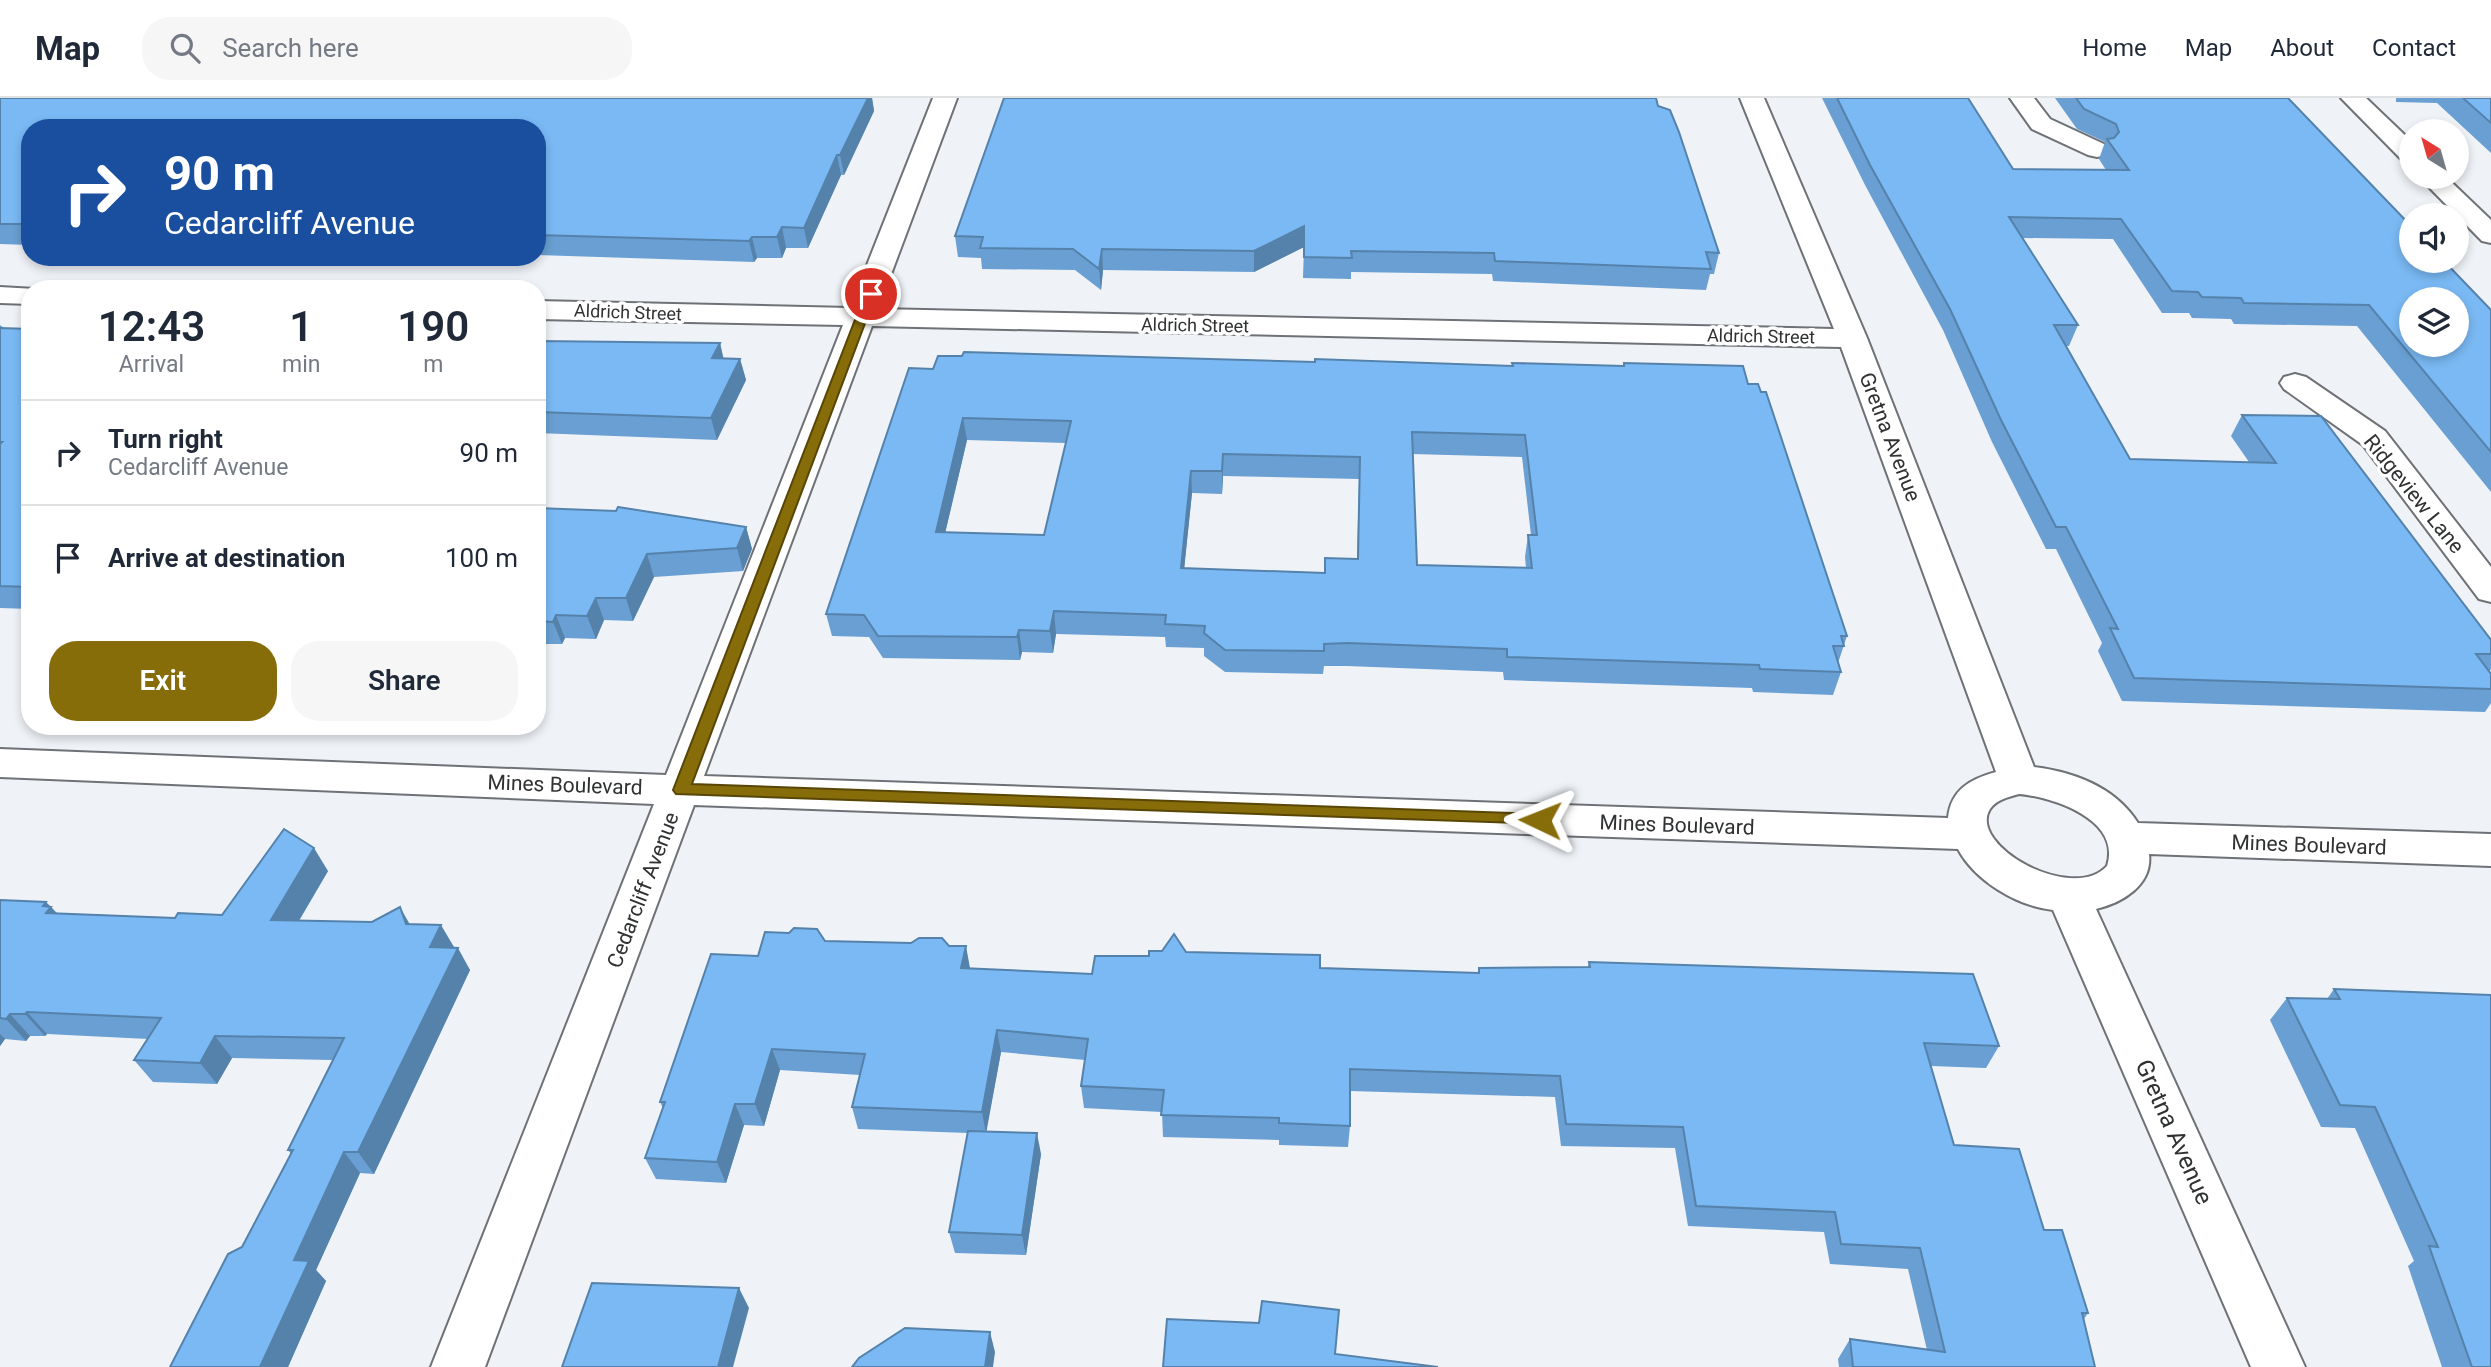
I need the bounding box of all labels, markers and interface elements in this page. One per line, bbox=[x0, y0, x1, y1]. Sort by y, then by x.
search box bbox=[142, 17, 632, 80]
text: Map bbox=[35, 29, 100, 68]
icon: search bbox=[166, 29, 204, 67]
text: Search here bbox=[222, 33, 359, 63]
text: Home bbox=[2082, 34, 2147, 62]
text: Map bbox=[2185, 34, 2232, 62]
text: About bbox=[2270, 34, 2334, 62]
text: Contact bbox=[2372, 34, 2456, 62]
north arrow bbox=[2399, 119, 2469, 189]
map controls bbox=[2399, 119, 2469, 357]
text: 90 m bbox=[164, 145, 275, 202]
icon: right bbox=[49, 147, 140, 238]
button: sound bbox=[2399, 203, 2469, 273]
text: Cedarcliff Avenue bbox=[164, 204, 415, 242]
pin bbox=[841, 264, 901, 324]
icon: arrive bbox=[852, 275, 890, 313]
button: layers bbox=[2399, 287, 2469, 357]
street label: Aldrich Street bbox=[574, 300, 682, 324]
text: 12:43 bbox=[98, 302, 205, 351]
text: 1 bbox=[289, 302, 313, 351]
text: 190 bbox=[397, 302, 469, 351]
street label: Aldrich Street bbox=[1141, 314, 1249, 336]
street label: Aldrich Street bbox=[1707, 325, 1815, 347]
text: Arrival bbox=[119, 351, 184, 378]
text: min bbox=[282, 351, 320, 378]
text: m bbox=[423, 351, 443, 378]
street label: Gretna Avenue bbox=[1854, 369, 1926, 505]
text: Turn right bbox=[108, 424, 223, 454]
street label: Ridgeview Lane bbox=[2359, 430, 2469, 558]
icon: right bbox=[49, 434, 87, 472]
text: 90 m bbox=[460, 438, 518, 468]
text: Cedarcliff Avenue bbox=[108, 454, 288, 481]
icon: arrive bbox=[49, 539, 87, 577]
text: Arrive at destination bbox=[108, 543, 345, 573]
text: 100 m bbox=[445, 543, 518, 573]
button: Exit bbox=[49, 641, 277, 721]
button: Share bbox=[291, 641, 518, 721]
street label: Mines Boulevard bbox=[487, 770, 643, 800]
position arrow bbox=[1503, 783, 1577, 857]
street label: Cedarcliff Avenue bbox=[602, 809, 684, 971]
street label: Mines Boulevard bbox=[1599, 810, 1755, 840]
street label: Mines Boulevard bbox=[2231, 830, 2387, 860]
street label: Gretna Avenue bbox=[2130, 1055, 2218, 1209]

